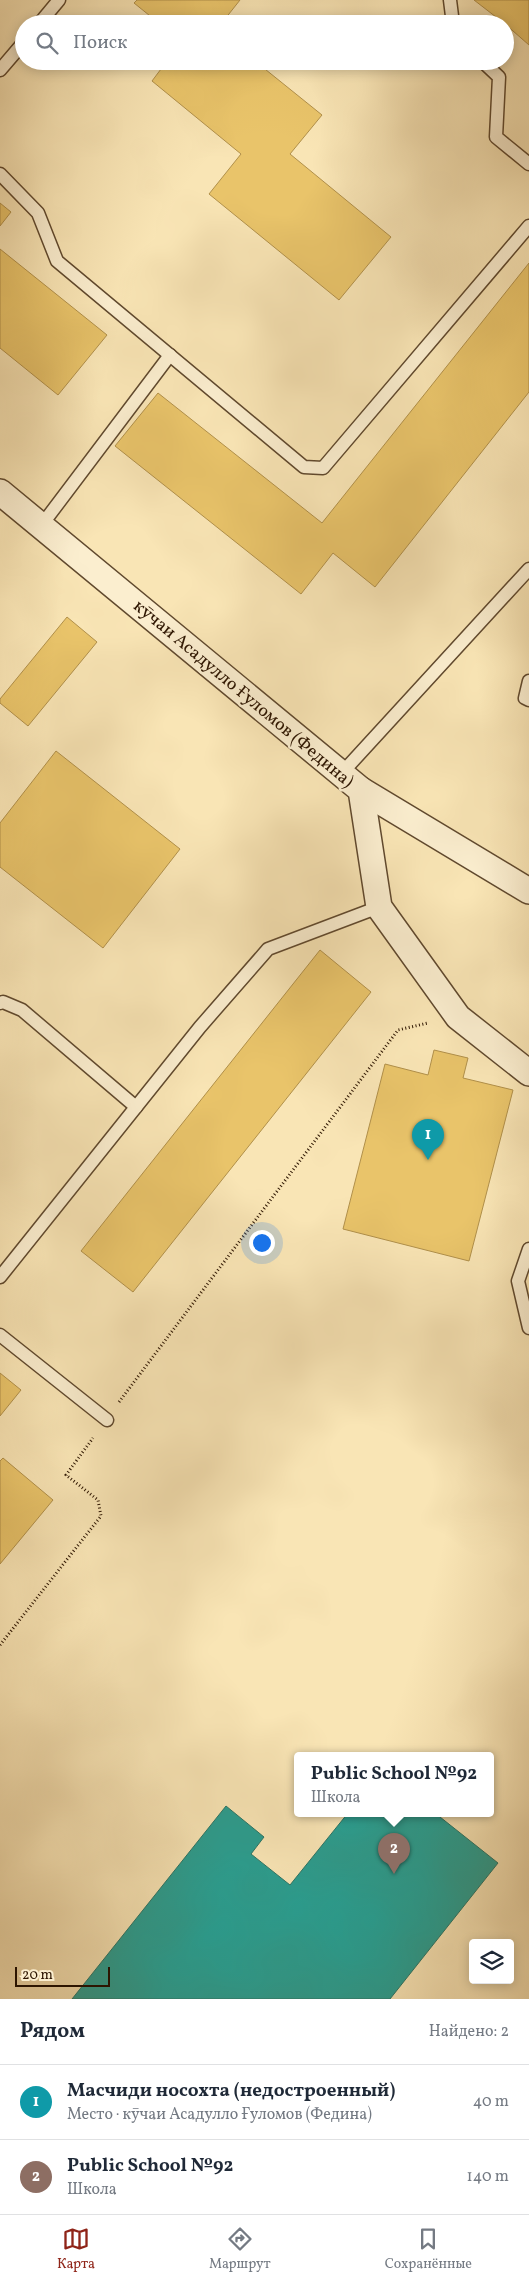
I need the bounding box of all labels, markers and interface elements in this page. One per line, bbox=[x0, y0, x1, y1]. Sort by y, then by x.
search box bbox=[15, 15, 514, 70]
icon: search bbox=[33, 29, 61, 57]
text: Поиск bbox=[73, 30, 127, 56]
street label: кӯчаи Асадулло Ғуломов (Федина) bbox=[127, 594, 359, 794]
pin: 1 bbox=[412, 1119, 444, 1160]
your location bbox=[249, 1230, 275, 1256]
popup bbox=[294, 1752, 494, 1817]
text: Public School №92 bbox=[311, 1761, 477, 1787]
text: Школа bbox=[311, 1787, 360, 1809]
pin: 2 bbox=[378, 1833, 410, 1874]
map controls bbox=[469, 1939, 514, 1984]
button: layers bbox=[469, 1939, 514, 1984]
scale bar bbox=[15, 1964, 110, 1987]
text: 20 m bbox=[22, 1966, 53, 1985]
text: Рядом bbox=[20, 2017, 85, 2046]
text: Найдено: 2 bbox=[429, 2021, 509, 2043]
text: Масчиди носохта (недостроенный) bbox=[67, 2078, 395, 2104]
text: 1 bbox=[33, 2091, 39, 2113]
text: 40 m bbox=[473, 2091, 509, 2113]
text: Место · кӯчаи Асадулло Ғуломов (Федина) bbox=[67, 2104, 372, 2126]
text: Public School №92 bbox=[67, 2153, 233, 2179]
text: 2 bbox=[32, 2166, 40, 2188]
text: 140 m bbox=[467, 2166, 509, 2188]
text: Школа bbox=[67, 2179, 117, 2201]
tab: Карта bbox=[57, 2225, 95, 2274]
tab: Маршрут bbox=[209, 2225, 271, 2274]
tab: Сохранённые bbox=[385, 2225, 472, 2274]

